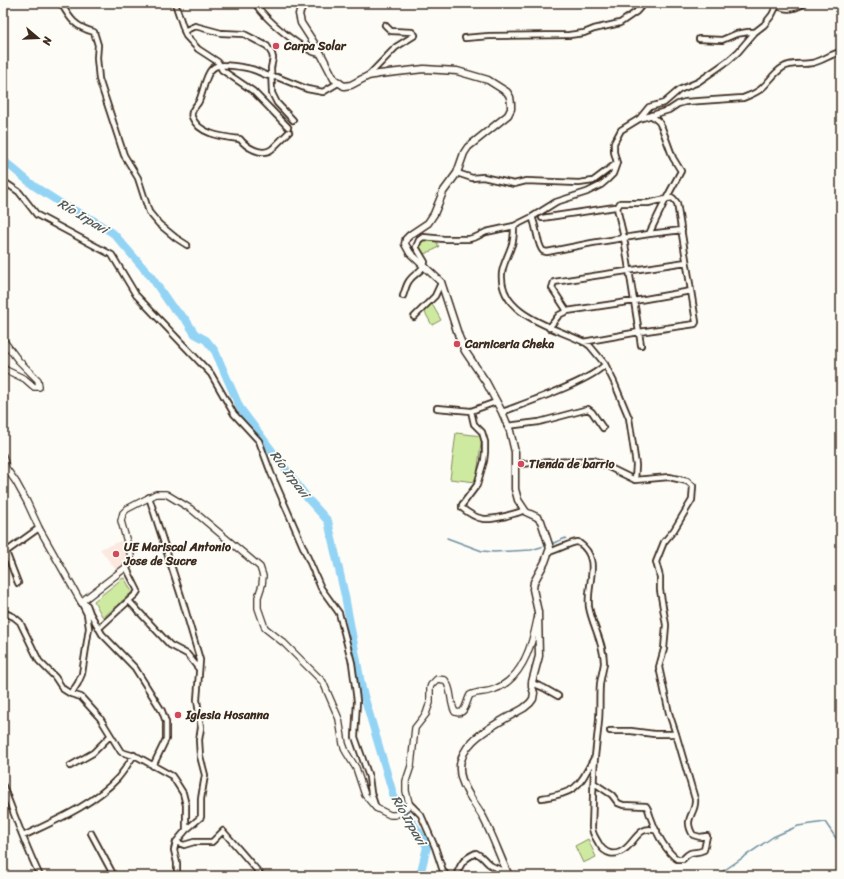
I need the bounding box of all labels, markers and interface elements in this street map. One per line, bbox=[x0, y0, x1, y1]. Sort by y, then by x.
north arrow bbox=[18, 18, 58, 58]
text: N bbox=[37, 33, 58, 48]
place label: Carpa Solar bbox=[283, 35, 347, 57]
marker: Carpa Solar bbox=[271, 41, 281, 51]
water label: Río Irpavi bbox=[54, 192, 115, 241]
place label: Carniceria Cheka bbox=[464, 333, 554, 355]
marker: Carniceria Cheka bbox=[452, 339, 462, 349]
water label: Río Irpavi bbox=[264, 445, 317, 505]
place label: Tienda de barrio bbox=[529, 453, 615, 475]
marker: Tienda de barrio bbox=[516, 459, 526, 469]
place label: UE Mariscal Antonio Jose de Sucre bbox=[123, 536, 231, 572]
marker: UE Mariscal Antonio Jose de Sucre bbox=[111, 549, 121, 559]
place label: Iglesia Hosanna bbox=[185, 704, 270, 726]
marker: Iglesia Hosanna bbox=[173, 710, 183, 720]
water label: Río Irpavi bbox=[385, 790, 434, 852]

